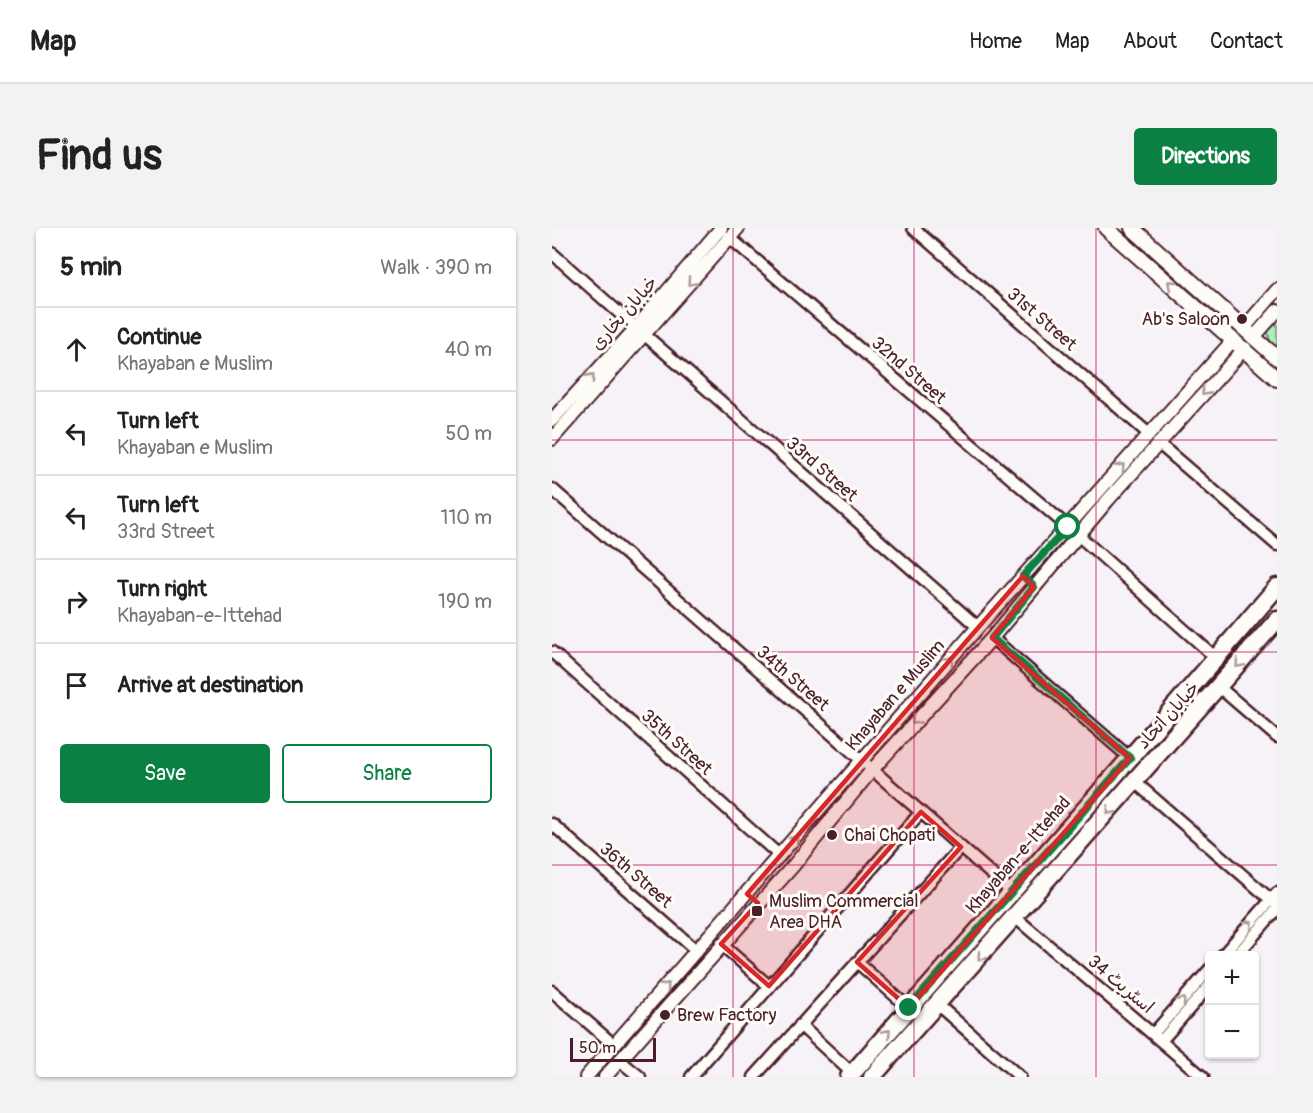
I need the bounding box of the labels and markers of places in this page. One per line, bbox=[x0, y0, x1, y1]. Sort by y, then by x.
place label: Ab's Saloon bbox=[1141, 308, 1230, 331]
marker: Ab's Saloon bbox=[1235, 312, 1249, 326]
place label: Chai Chopati bbox=[844, 824, 935, 847]
marker: Chai Chopati bbox=[825, 828, 839, 842]
place label: Muslim Commercial Area DHA bbox=[769, 890, 919, 934]
marker: Muslim Commercial Area DHA bbox=[750, 904, 764, 918]
place label: Brew Factory bbox=[677, 1004, 777, 1027]
marker: Brew Factory bbox=[658, 1008, 672, 1022]

